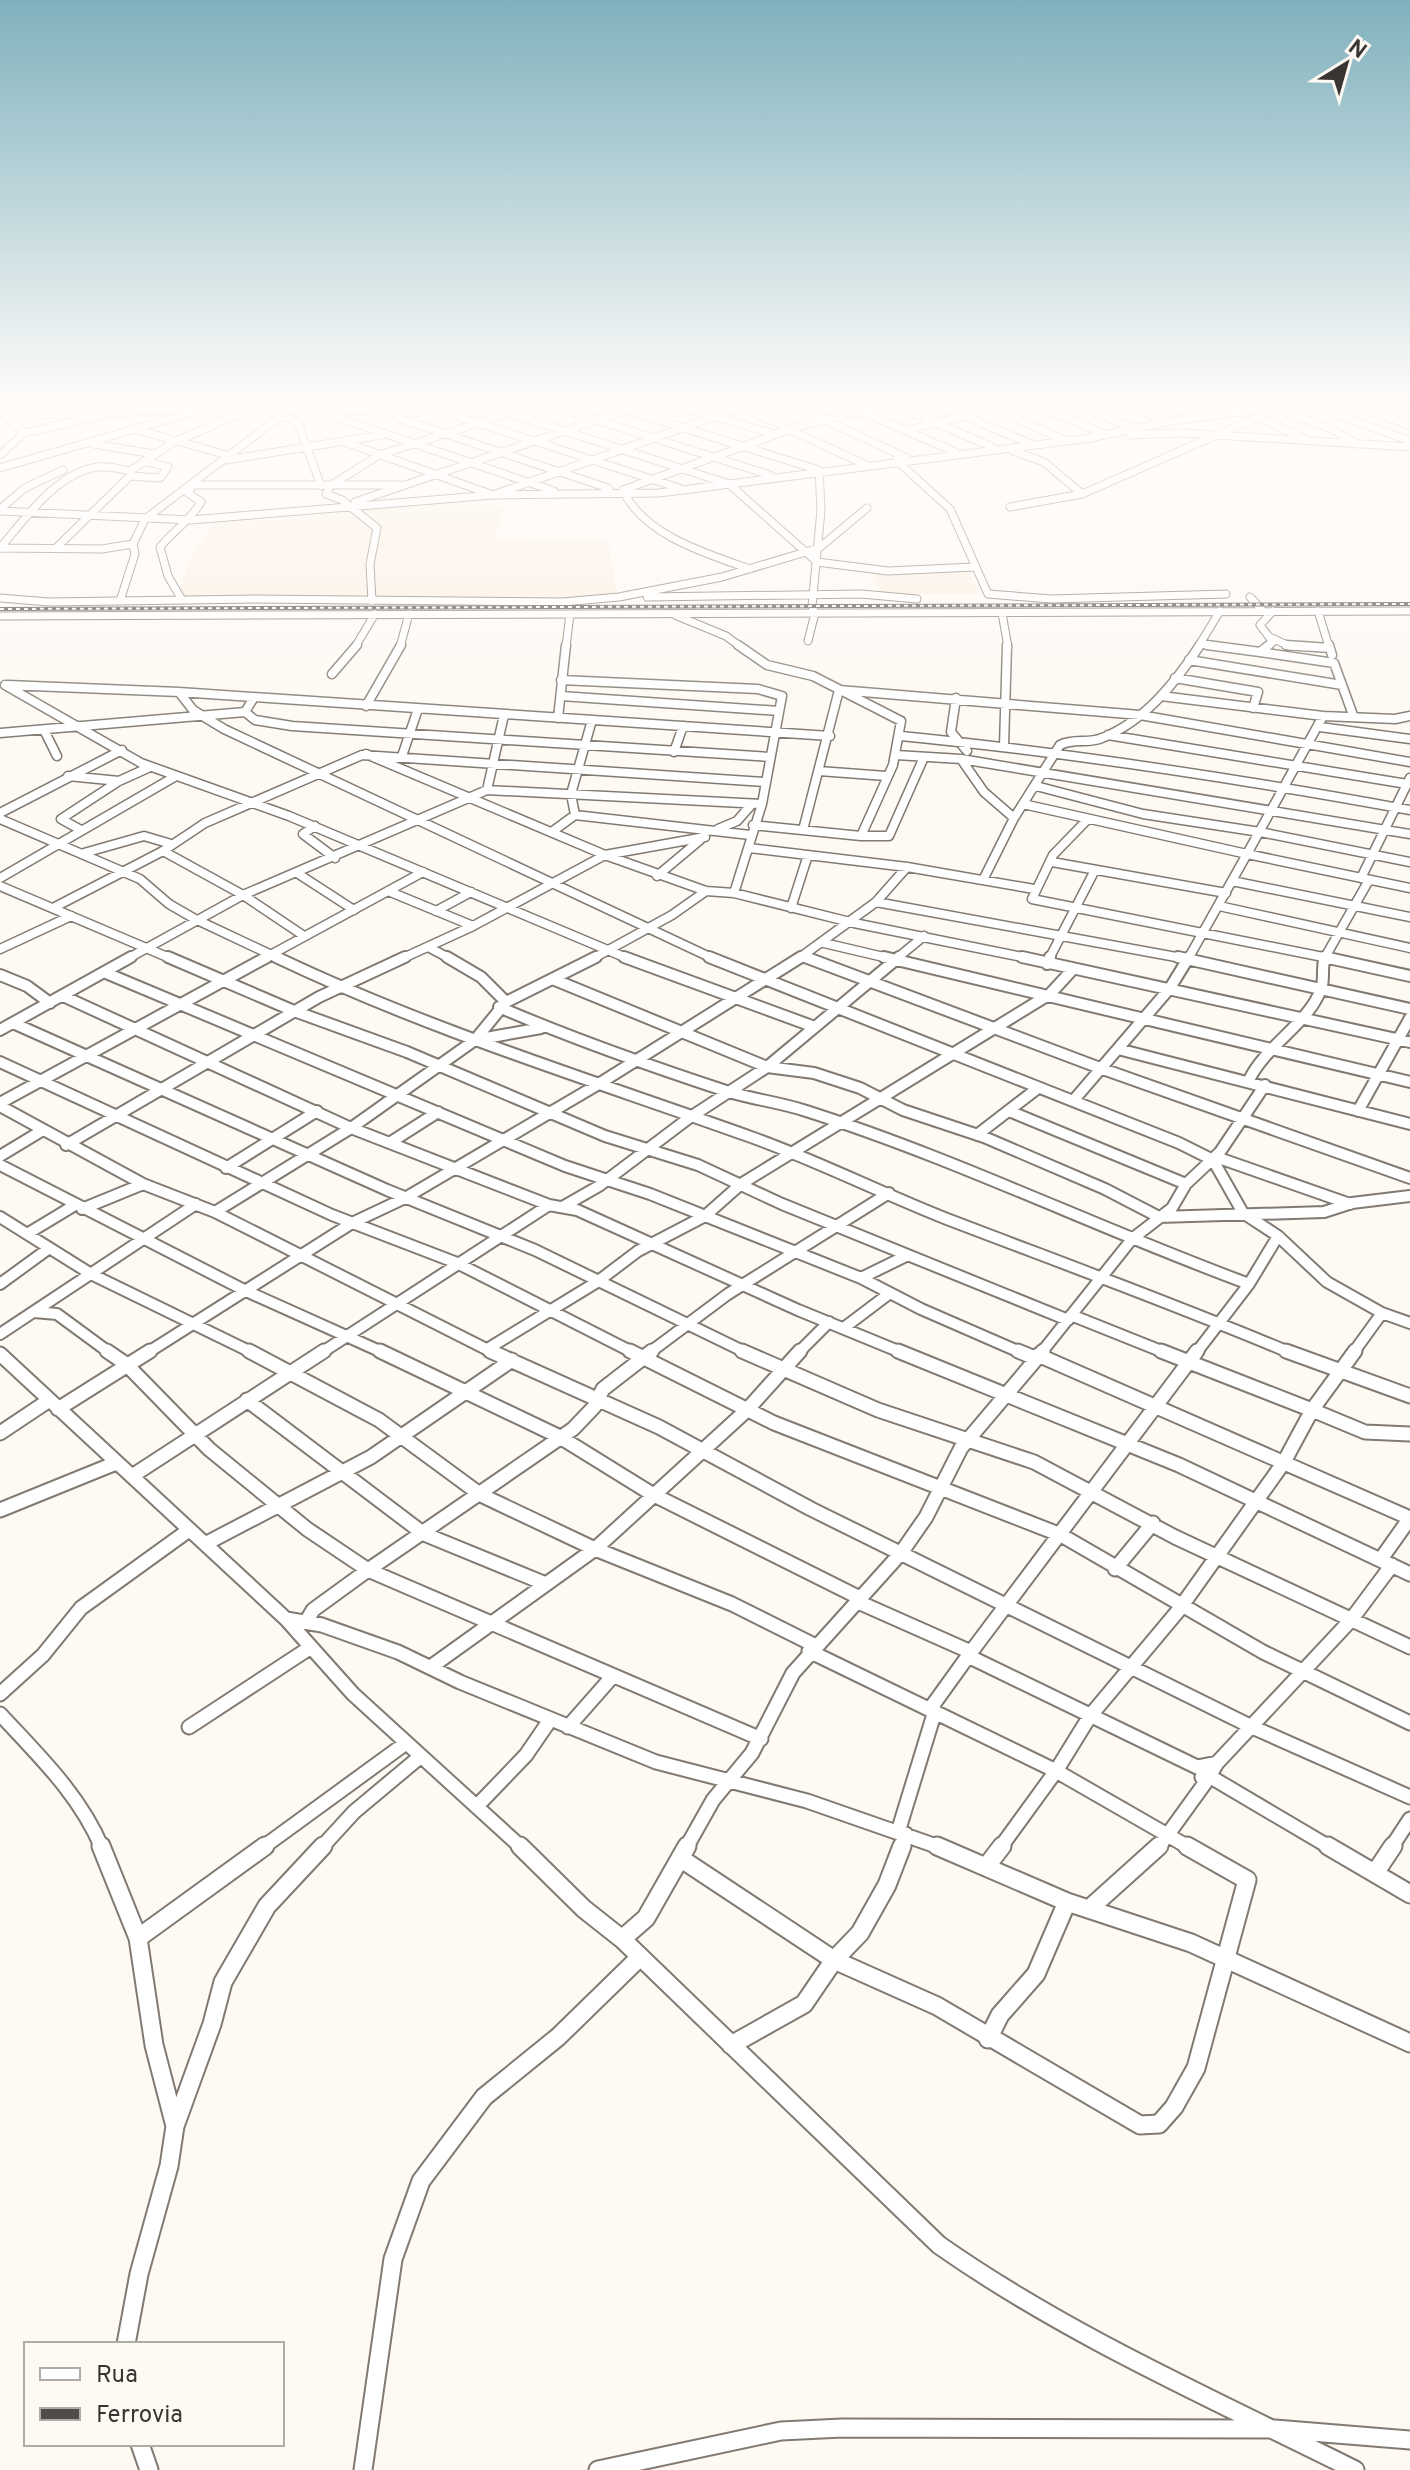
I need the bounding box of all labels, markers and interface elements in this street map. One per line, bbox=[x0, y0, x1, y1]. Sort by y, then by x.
north arrow bbox=[1306, 24, 1386, 104]
text: N bbox=[1342, 34, 1371, 66]
legend bbox=[24, 2342, 284, 2446]
text: Rua bbox=[96, 2361, 138, 2391]
text: Ferrovia bbox=[96, 2401, 183, 2431]

